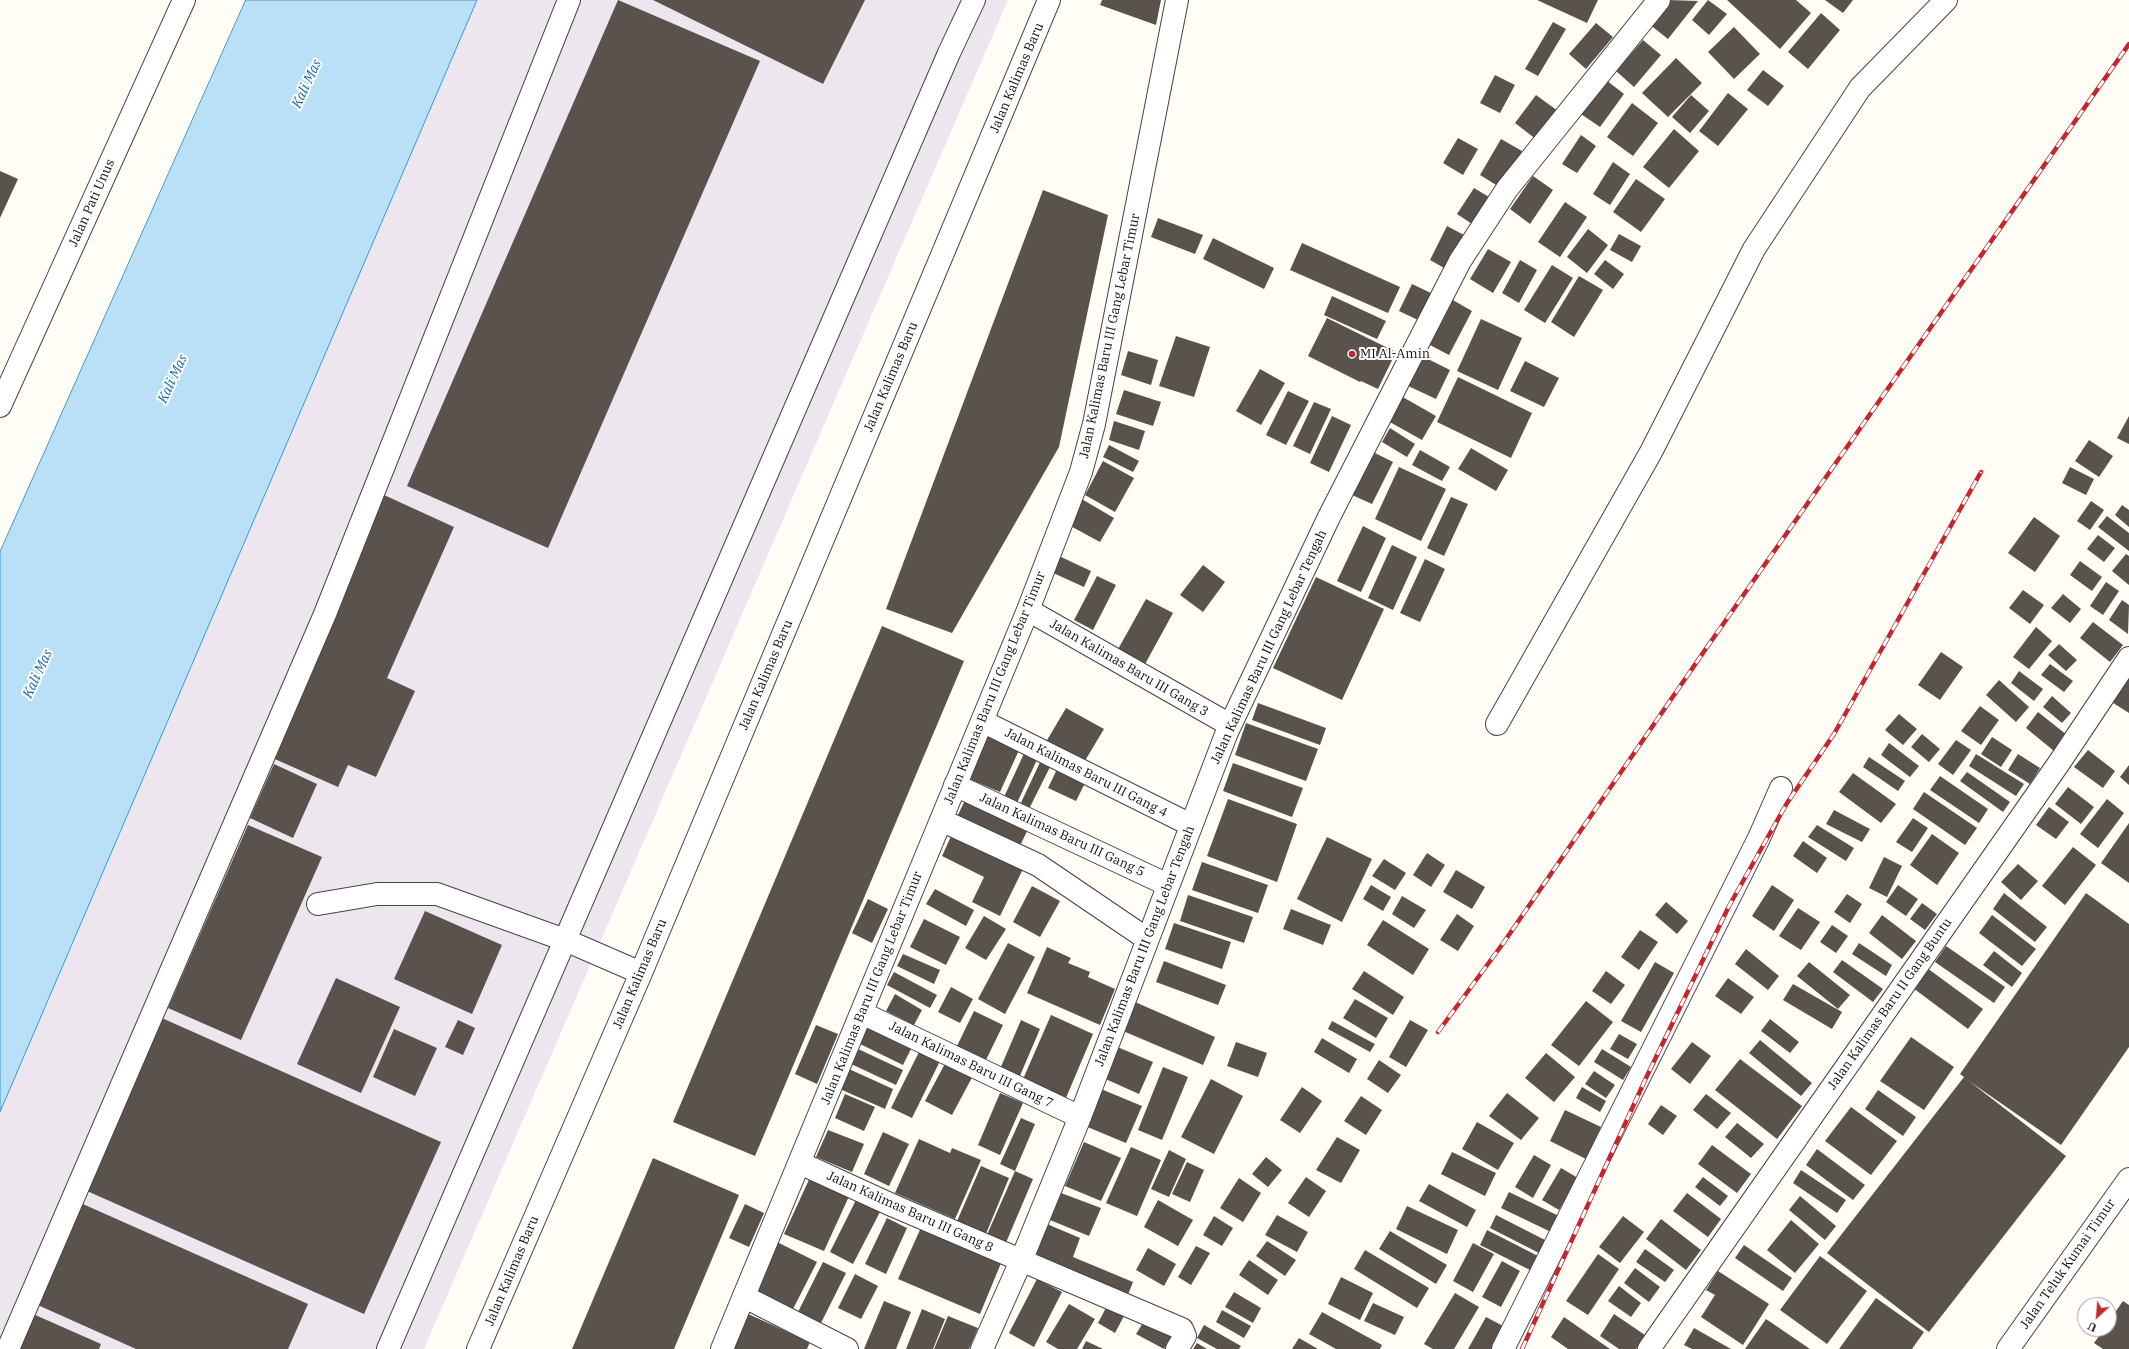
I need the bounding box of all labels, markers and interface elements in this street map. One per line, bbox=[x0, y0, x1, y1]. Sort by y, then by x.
street label: Jalan Kalimas Baru bbox=[987, 21, 1047, 135]
water label: Kali Mas bbox=[289, 57, 325, 111]
street label: Jalan Pati Unus bbox=[66, 157, 118, 249]
street label: Jalan Kalimas Baru III Gang Lebar Timur bbox=[1076, 212, 1144, 460]
street label: Jalan Kalimas Baru bbox=[861, 320, 921, 434]
place label: MI Al-Amin bbox=[1360, 346, 1430, 362]
marker: MI Al-Amin bbox=[1347, 349, 1357, 359]
water label: Kali Mas bbox=[155, 352, 191, 406]
street label: Jalan Kalimas Baru III Gang Lebar Tengah bbox=[1208, 527, 1330, 767]
street label: Jalan Kalimas Baru III Gang Lebar Timur bbox=[941, 569, 1049, 807]
street label: Jalan Kalimas Baru III Gang 3 bbox=[1047, 616, 1211, 720]
street label: Jalan Kalimas Baru bbox=[736, 618, 796, 732]
water label: Kali Mas bbox=[20, 647, 56, 701]
street label: Jalan Kalimas Baru III Gang 4 bbox=[1002, 725, 1170, 821]
street label: Jalan Kalimas Baru III Gang 5 bbox=[977, 790, 1147, 880]
street label: Jalan Kalimas Baru III Gang Lebar Tengah bbox=[1092, 823, 1198, 1069]
street label: Jalan Kalimas Baru III Gang Lebar Timur bbox=[818, 869, 926, 1107]
street label: Jalan Kalimas Baru II Gang Buntu bbox=[1825, 915, 1955, 1093]
street label: Jalan Kalimas Baru bbox=[610, 917, 670, 1031]
street label: Jalan Kalimas Baru III Gang 7 bbox=[886, 1018, 1056, 1112]
street label: Jalan Kalimas Baru III Gang 8 bbox=[824, 1168, 996, 1256]
street label: Jalan Teluk Kumai Timur bbox=[2017, 1196, 2119, 1332]
street label: Jalan Kalimas Baru bbox=[482, 1214, 542, 1328]
north arrow bbox=[2077, 1297, 2117, 1337]
text: U bbox=[2085, 1319, 2099, 1335]

